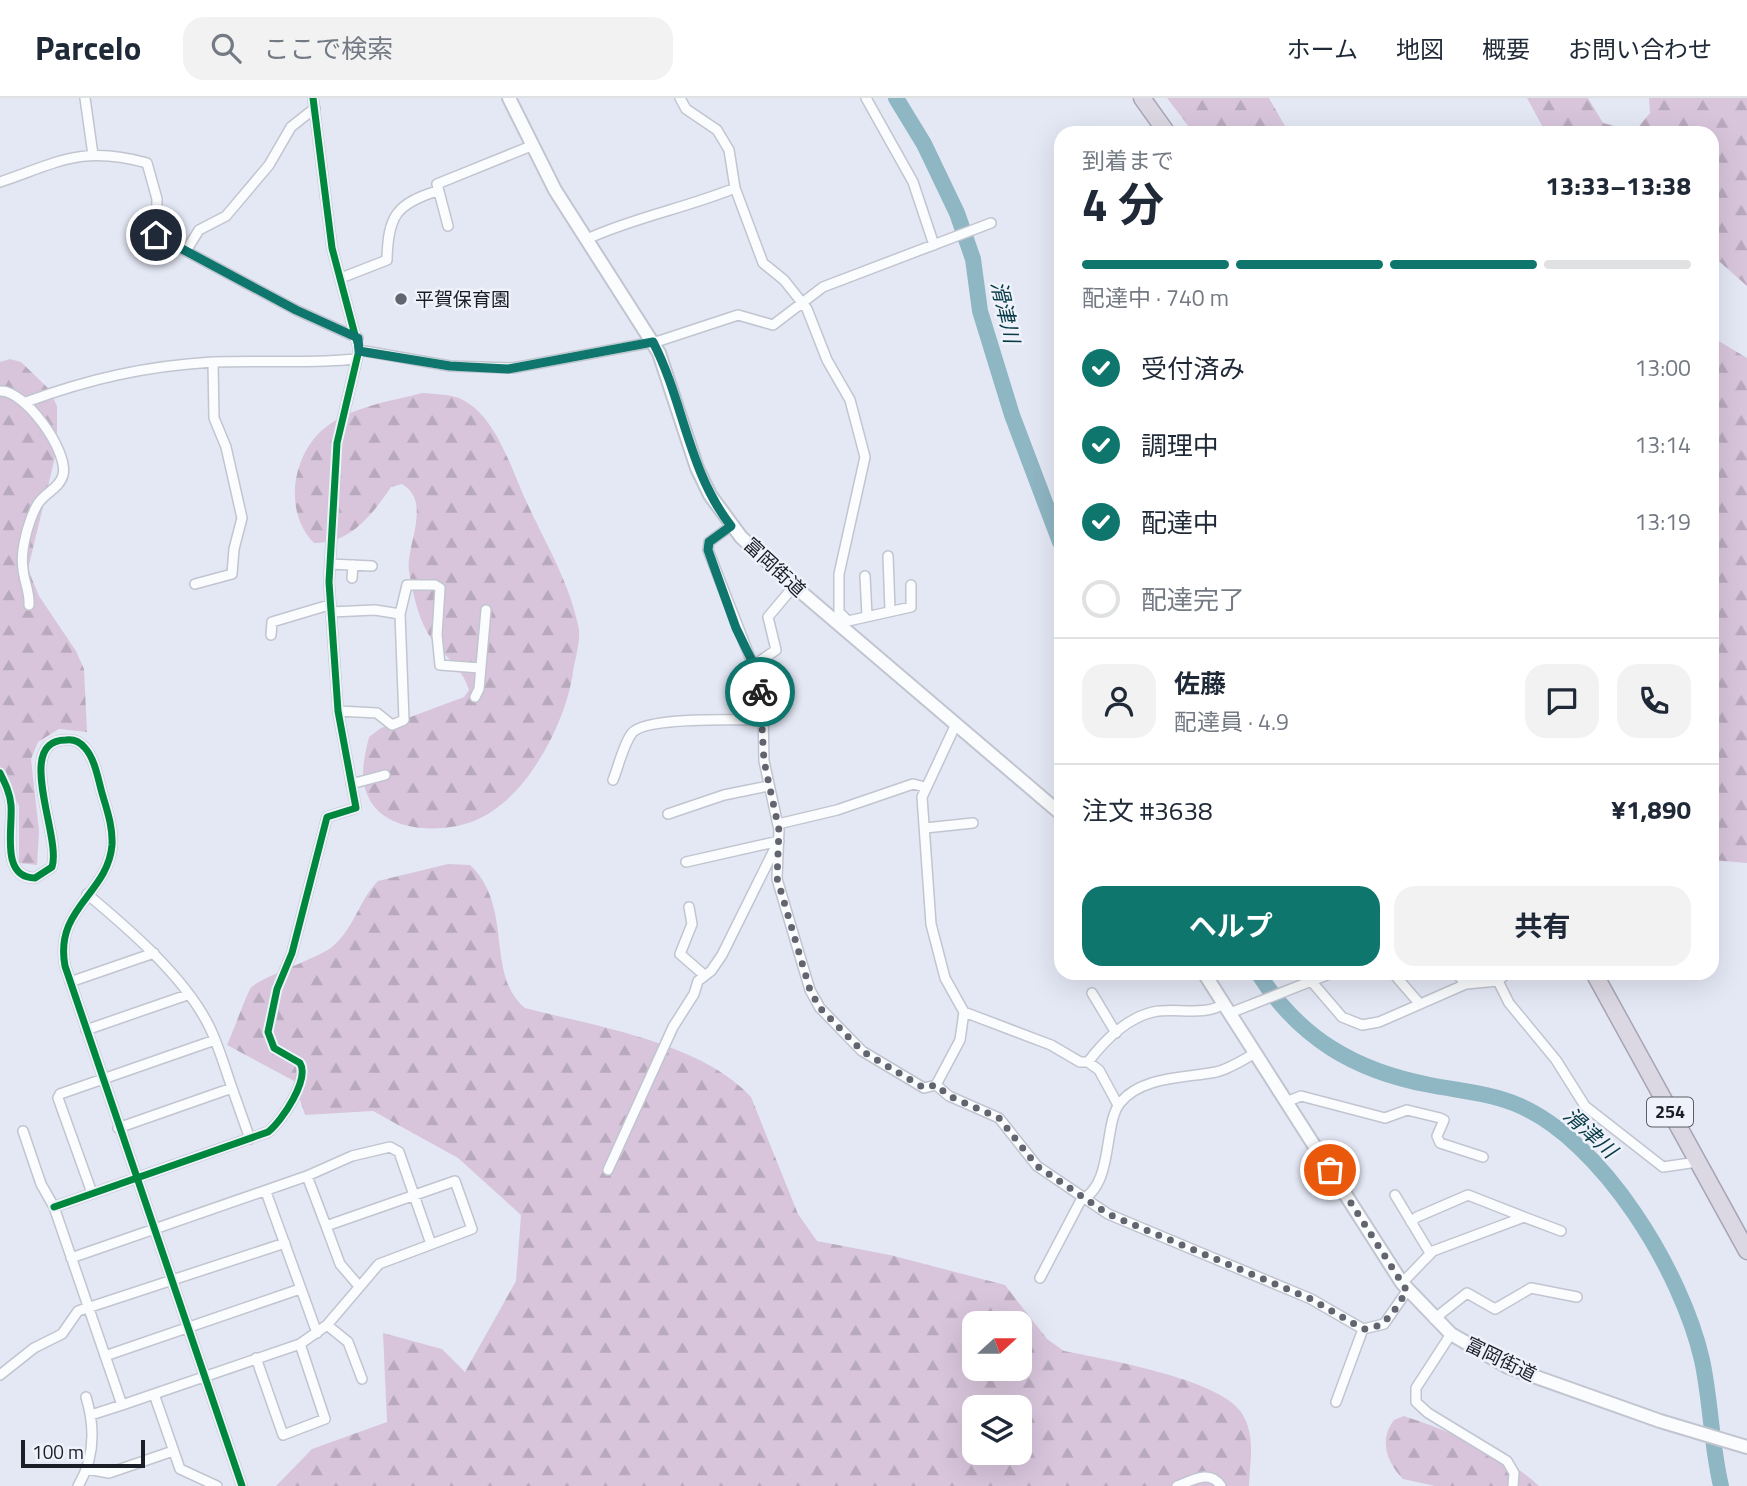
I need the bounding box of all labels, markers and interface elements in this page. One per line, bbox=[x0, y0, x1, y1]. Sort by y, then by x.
search box bbox=[183, 17, 673, 80]
text: Parcelo bbox=[35, 23, 141, 73]
icon: search bbox=[207, 29, 245, 67]
text: ここで検索 bbox=[263, 29, 393, 68]
text: ホーム bbox=[1287, 31, 1358, 67]
text: 地図 bbox=[1396, 31, 1444, 67]
text: 概要 bbox=[1482, 31, 1530, 67]
text: お問い合わせ bbox=[1568, 31, 1712, 67]
text: 到着まで bbox=[1082, 143, 1174, 178]
text: 13:33–13:38 bbox=[1545, 166, 1691, 205]
text: 4 分 bbox=[1082, 169, 1164, 239]
pin bbox=[126, 205, 186, 265]
icon: home bbox=[137, 216, 175, 254]
water label: 滑津川 bbox=[983, 277, 1029, 348]
text: 配達中 · 740 m bbox=[1082, 280, 1229, 315]
place label: 平賀保育園 bbox=[415, 284, 510, 313]
marker: 平賀保育園 bbox=[393, 291, 409, 307]
icon: check bbox=[1082, 349, 1120, 387]
text: 受付済み bbox=[1141, 349, 1245, 388]
text: 13:00 bbox=[1634, 350, 1691, 385]
icon: check bbox=[1082, 426, 1120, 464]
text: 調理中 bbox=[1141, 426, 1219, 465]
text: 13:14 bbox=[1634, 427, 1691, 462]
icon: check bbox=[1082, 503, 1120, 541]
text: 配達中 bbox=[1141, 503, 1219, 542]
text: 13:19 bbox=[1634, 504, 1691, 539]
street label: 富岡街道 bbox=[738, 530, 813, 603]
text: 配達完了 bbox=[1141, 580, 1245, 619]
courier bbox=[725, 657, 795, 727]
button: person bbox=[1082, 664, 1156, 738]
text: 佐藤 bbox=[1174, 664, 1226, 703]
button: chat bbox=[1525, 664, 1599, 738]
button: phone bbox=[1617, 664, 1691, 738]
icon: bike bbox=[741, 673, 779, 711]
text: 配達員 · 4.9 bbox=[1174, 704, 1289, 739]
text: ¥1,890 bbox=[1611, 790, 1691, 829]
text: 注文 #3638 bbox=[1082, 791, 1213, 830]
button: ヘルプ bbox=[1082, 886, 1380, 966]
button: 共有 bbox=[1394, 886, 1691, 966]
road number: 254 bbox=[1647, 1098, 1693, 1126]
water label: 滑津川 bbox=[1557, 1099, 1626, 1167]
pin bbox=[1300, 1140, 1360, 1200]
icon: bag bbox=[1311, 1151, 1349, 1189]
north arrow bbox=[962, 1311, 1032, 1381]
map controls bbox=[962, 1311, 1032, 1465]
street label: 富岡街道 bbox=[1461, 1329, 1542, 1388]
button: layers bbox=[962, 1395, 1032, 1465]
scale bar bbox=[21, 1437, 145, 1469]
text: 100 m bbox=[32, 1437, 84, 1466]

